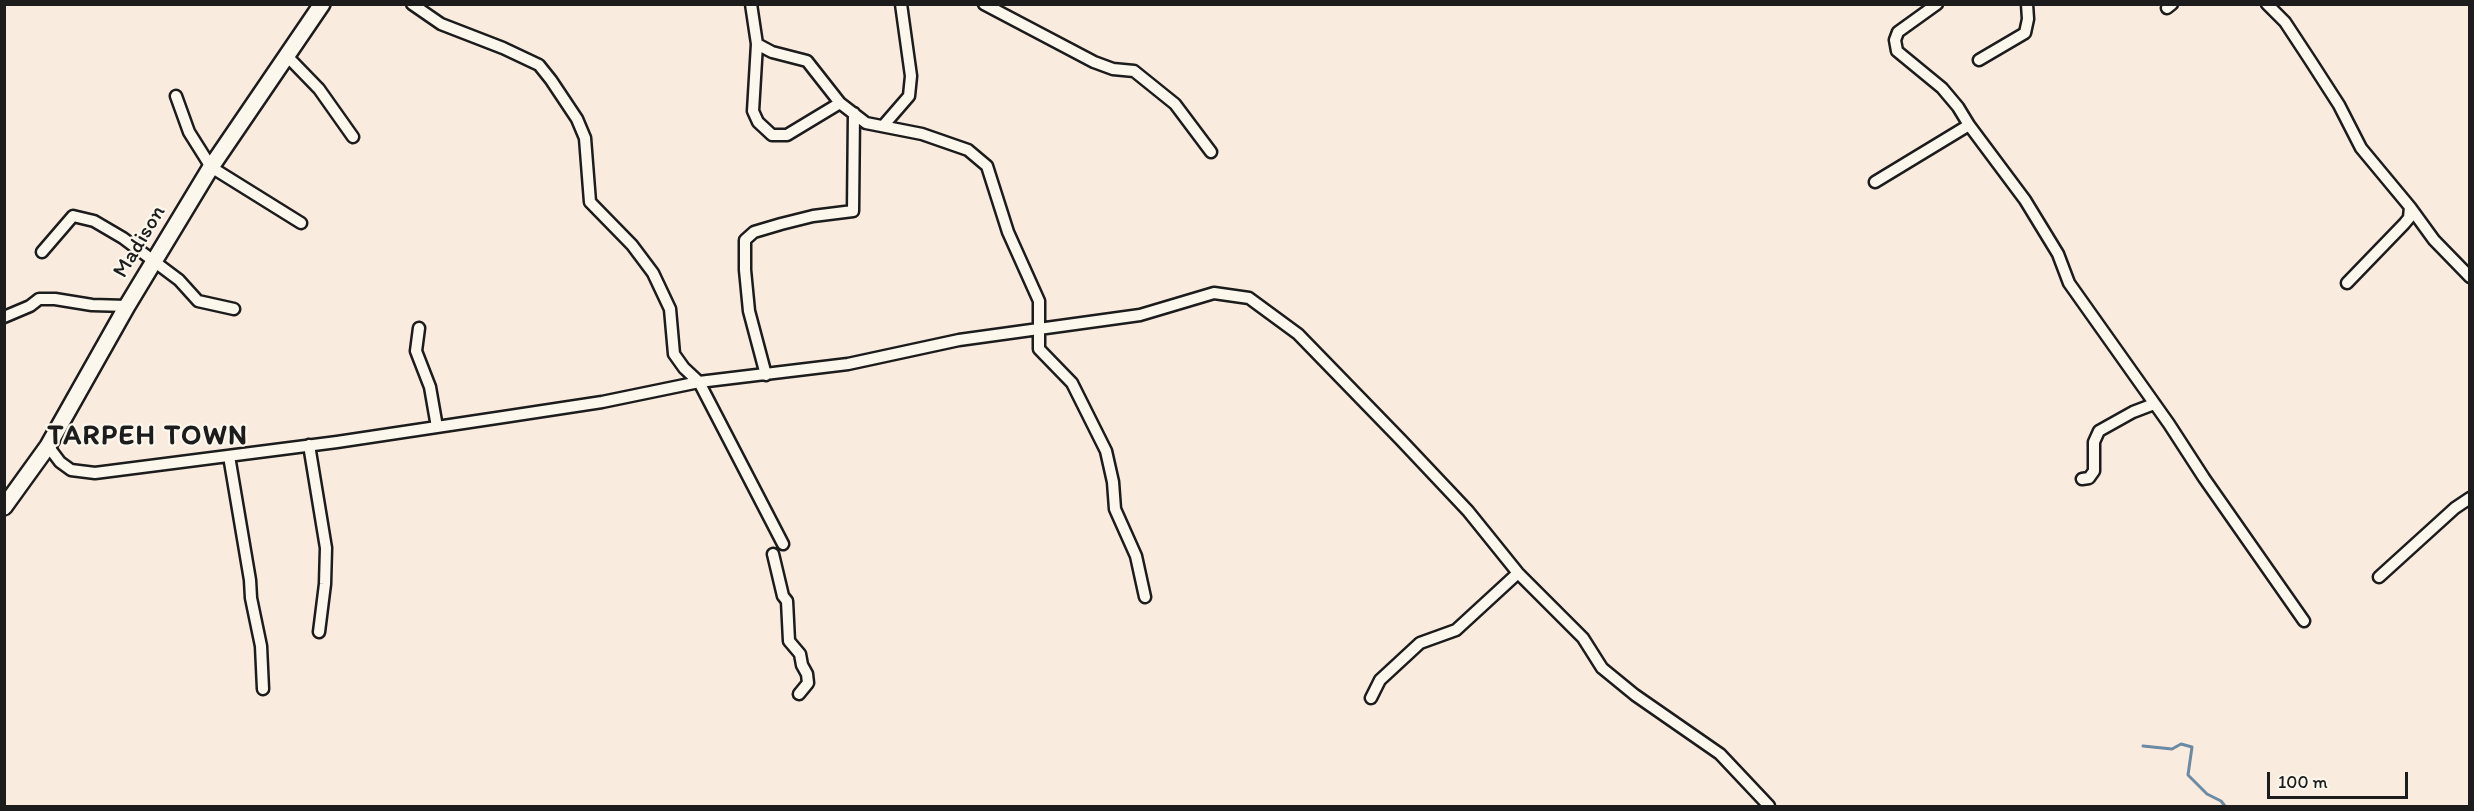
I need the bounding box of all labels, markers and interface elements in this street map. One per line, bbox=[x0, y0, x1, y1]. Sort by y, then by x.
street label: Madison bbox=[108, 201, 172, 283]
district label: TARPEH TOWN bbox=[47, 420, 249, 454]
scale bar bbox=[2270, 760, 2411, 798]
text: 100 m bbox=[2278, 771, 2328, 793]

